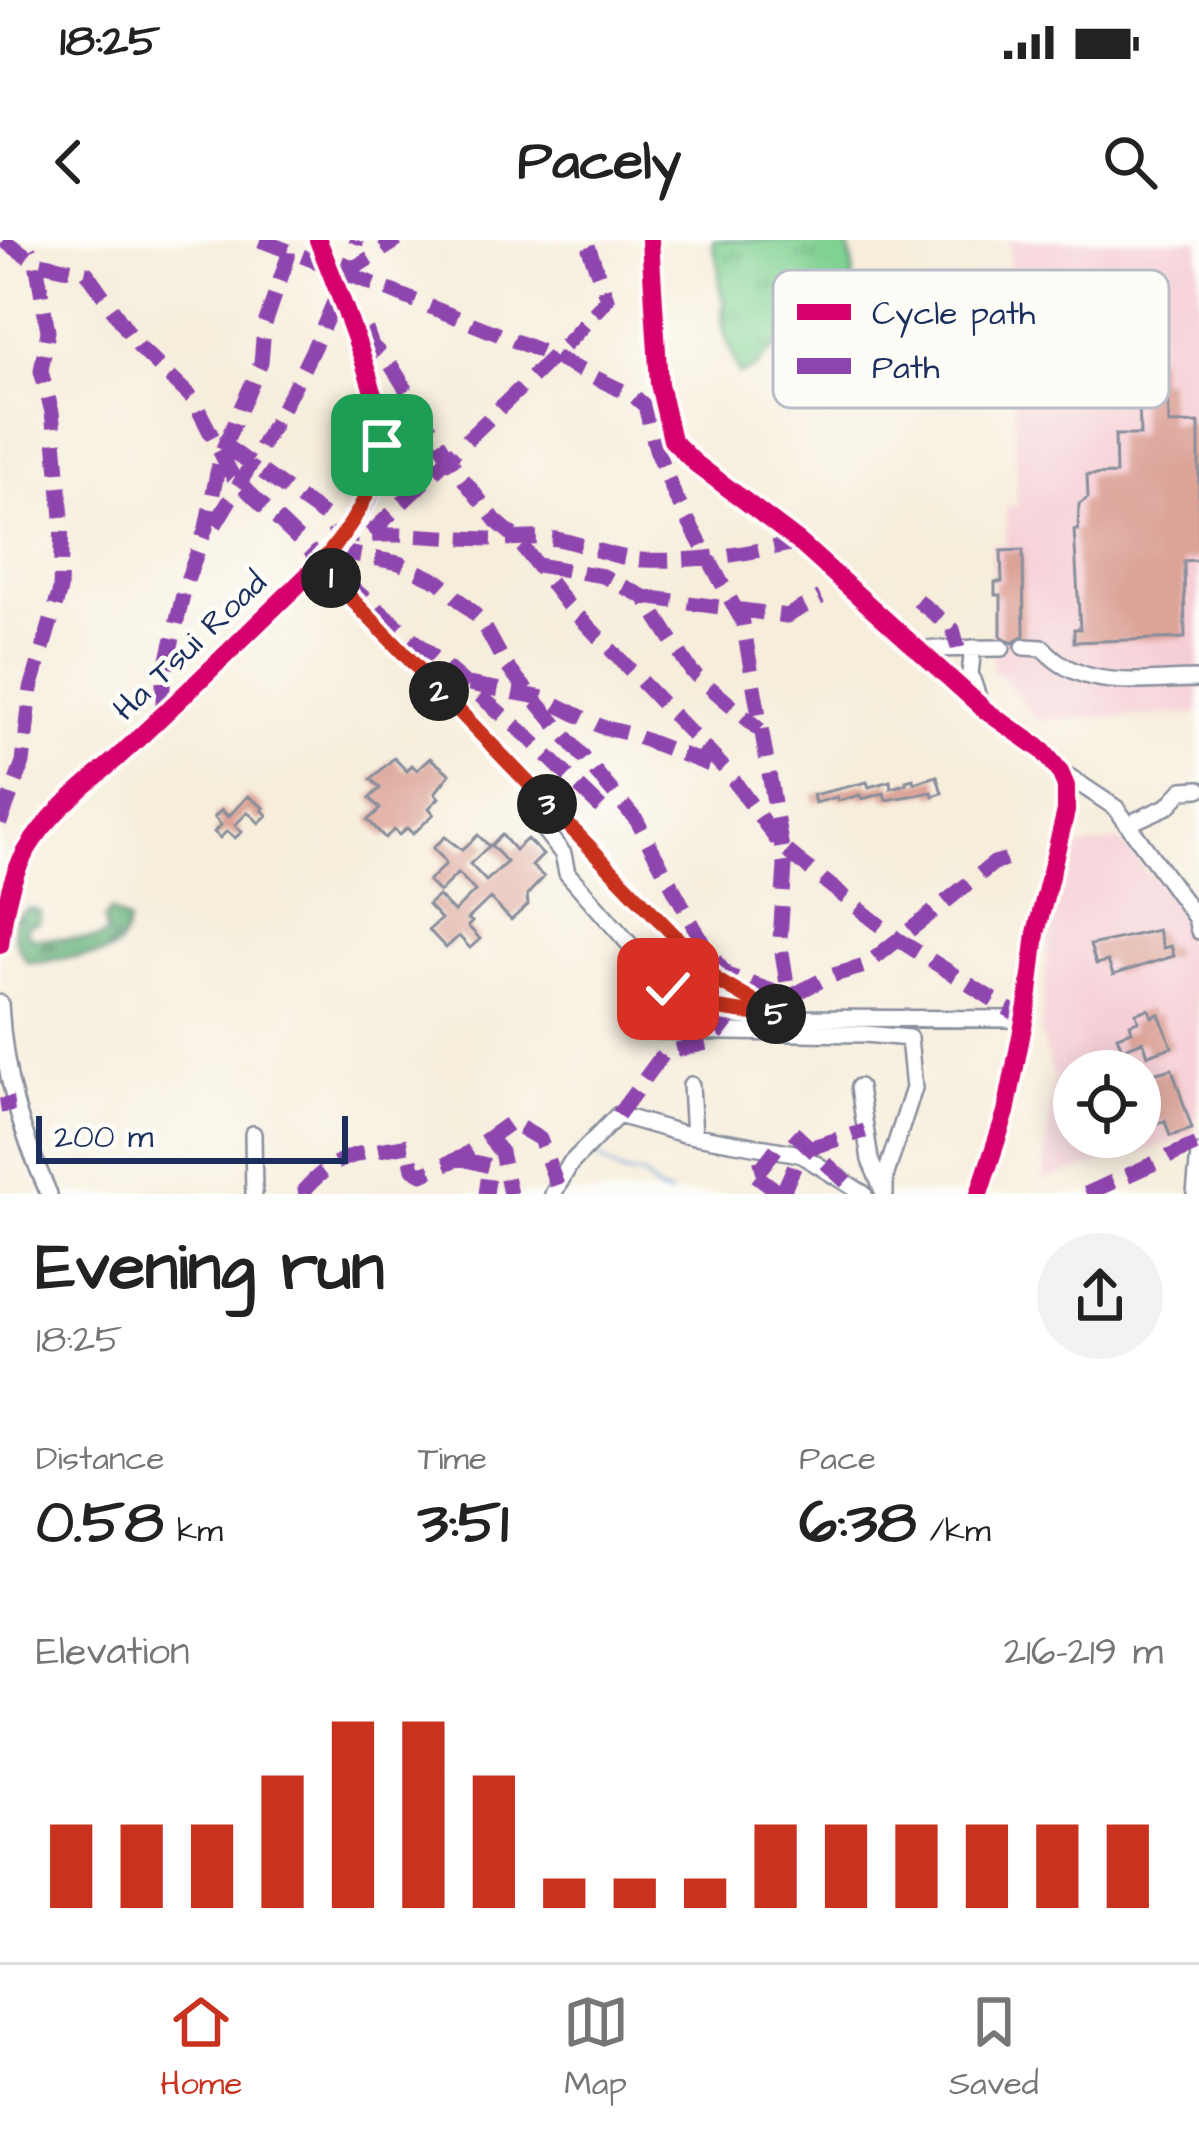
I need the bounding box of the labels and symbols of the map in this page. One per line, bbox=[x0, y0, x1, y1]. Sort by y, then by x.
legend bbox=[773, 270, 1169, 408]
text: Cycle path bbox=[872, 291, 1036, 338]
text: Path bbox=[872, 345, 940, 391]
pin bbox=[331, 394, 433, 496]
pin: 1 bbox=[301, 548, 361, 608]
street label: Ha Tsui Road bbox=[103, 561, 277, 731]
pin: 2 bbox=[409, 661, 469, 721]
pin: 3 bbox=[517, 774, 577, 834]
pin bbox=[617, 938, 719, 1040]
pin: 5 bbox=[746, 984, 806, 1044]
scale bar bbox=[36, 1110, 348, 1163]

